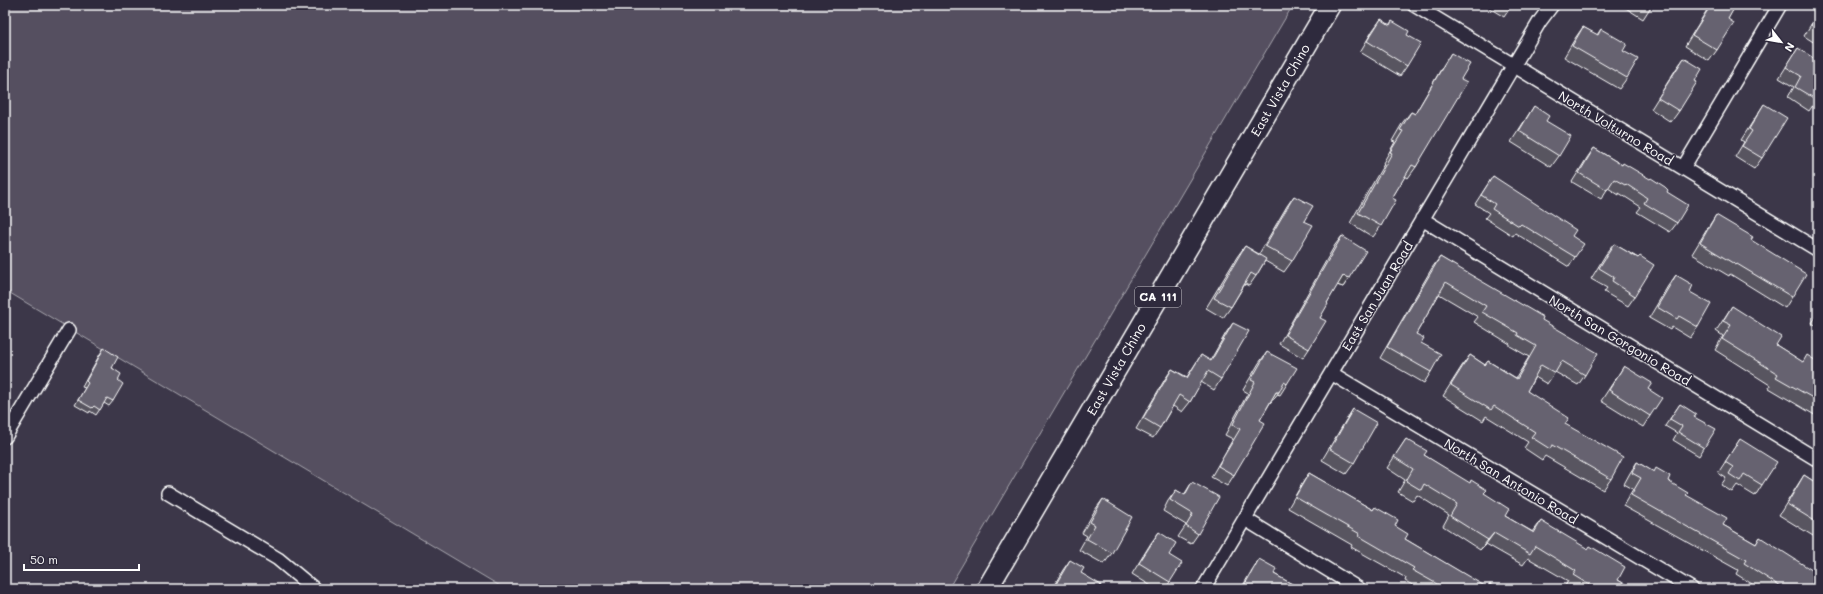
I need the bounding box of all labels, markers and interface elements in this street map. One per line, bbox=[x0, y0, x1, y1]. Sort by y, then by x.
north arrow bbox=[1761, 22, 1801, 62]
street label: East Vista Chino bbox=[1246, 40, 1313, 139]
text: N bbox=[1781, 40, 1799, 55]
street label: North Volturno Road bbox=[1556, 87, 1677, 169]
street label: East San Juan Road bbox=[1337, 238, 1416, 354]
road number: CA 111 bbox=[1135, 287, 1181, 307]
street label: North San Gorgonio Road bbox=[1546, 290, 1694, 389]
street label: East Vista Chino bbox=[1082, 319, 1149, 418]
street label: North San Antonio Road bbox=[1441, 434, 1581, 527]
scale bar bbox=[24, 546, 139, 572]
text: 50 m bbox=[30, 551, 58, 567]

